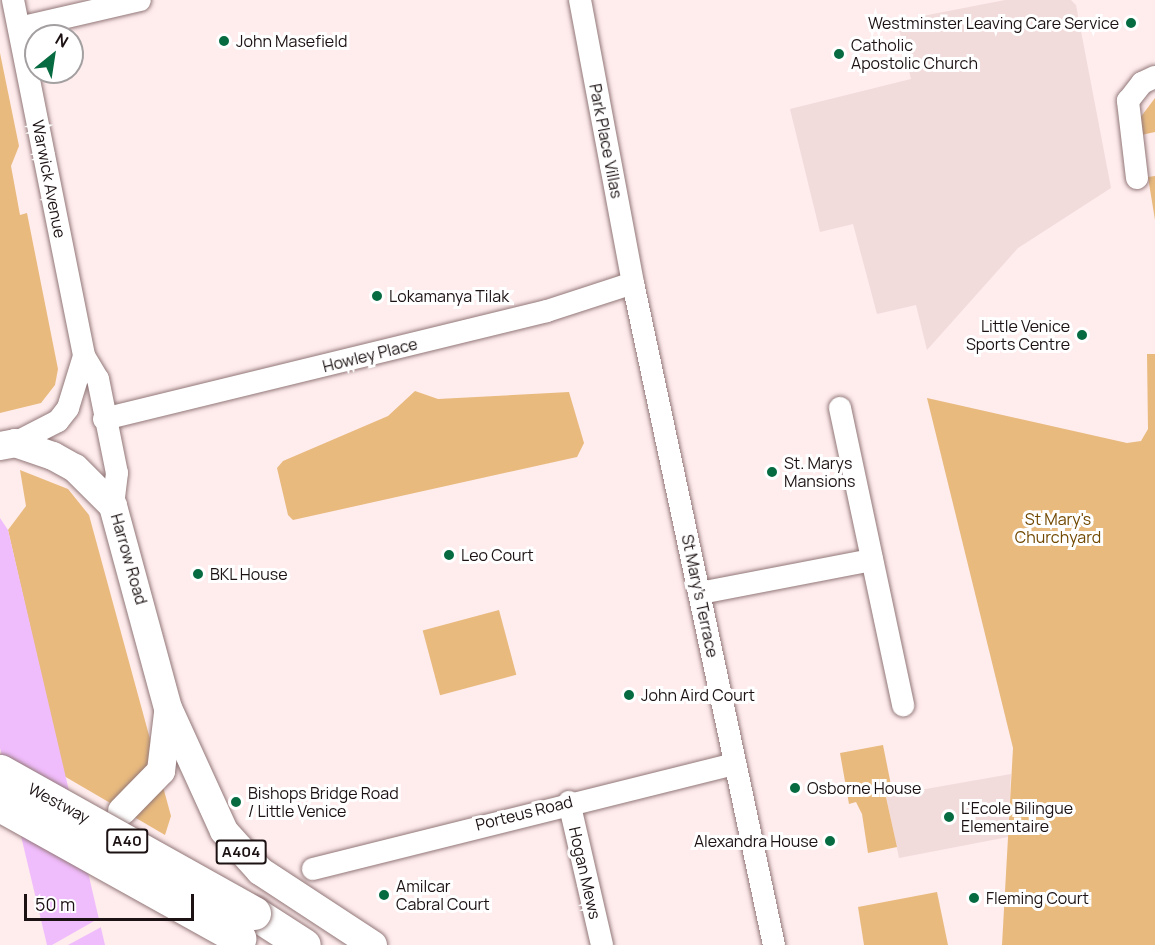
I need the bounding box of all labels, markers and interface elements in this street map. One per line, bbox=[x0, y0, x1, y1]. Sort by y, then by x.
place label: Westminster Leaving Care Service bbox=[868, 13, 1119, 33]
marker: Westminster Leaving Care Service bbox=[1124, 16, 1138, 30]
north arrow bbox=[24, 24, 84, 84]
text: N bbox=[52, 28, 72, 53]
place label: John Masefield bbox=[236, 31, 347, 51]
marker: John Masefield bbox=[217, 34, 231, 48]
place label: Catholic Apostolic Church bbox=[851, 35, 978, 73]
marker: Catholic Apostolic Church bbox=[832, 47, 846, 61]
street label: Park Place Villas bbox=[585, 82, 627, 200]
street label: Warwick Avenue bbox=[28, 118, 70, 240]
place label: Lokamanya Tilak bbox=[389, 286, 509, 306]
marker: Lokamanya Tilak bbox=[370, 289, 384, 303]
place label: Little Venice Sports Centre bbox=[966, 316, 1070, 354]
marker: Little Venice Sports Centre bbox=[1075, 328, 1089, 342]
street label: Howley Place bbox=[321, 334, 419, 376]
place label: St. Marys Mansions bbox=[784, 453, 855, 491]
marker: St. Marys Mansions bbox=[765, 465, 779, 479]
park label: St Mary's Churchyard bbox=[1015, 509, 1101, 547]
street label: Harrow Road bbox=[107, 511, 151, 607]
street label: St Mary's Terrace bbox=[678, 533, 722, 659]
place label: Leo Court bbox=[461, 545, 534, 565]
marker: Leo Court bbox=[442, 548, 456, 562]
place label: BKL House bbox=[210, 564, 288, 584]
marker: BKL House bbox=[191, 567, 205, 581]
place label: John Aird Court bbox=[641, 685, 755, 705]
marker: John Aird Court bbox=[622, 688, 636, 702]
place label: Osborne House bbox=[807, 778, 921, 798]
street label: Westway bbox=[25, 779, 93, 827]
marker: Osborne House bbox=[788, 781, 802, 795]
place label: Bishops Bridge Road / Little Venice bbox=[248, 783, 399, 821]
street label: Porteus Road bbox=[473, 792, 575, 834]
marker: Bishops Bridge Road / Little Venice bbox=[229, 795, 243, 809]
place label: L'Ecole Bilingue Elementaire bbox=[961, 798, 1073, 836]
marker: L'Ecole Bilingue Elementaire bbox=[942, 810, 956, 824]
street label: Hogan Mews bbox=[565, 825, 605, 921]
road number: A40 bbox=[106, 829, 148, 853]
place label: Alexandra House bbox=[694, 831, 818, 851]
marker: Alexandra House bbox=[823, 834, 837, 848]
road number: A404 bbox=[216, 840, 266, 864]
place label: Amilcar Cabral Court bbox=[396, 876, 490, 914]
scale bar bbox=[27, 882, 196, 920]
marker: Amilcar Cabral Court bbox=[377, 888, 391, 902]
place label: Fleming Court bbox=[986, 888, 1089, 908]
marker: Fleming Court bbox=[967, 891, 981, 905]
text: 50 m bbox=[35, 892, 75, 916]

